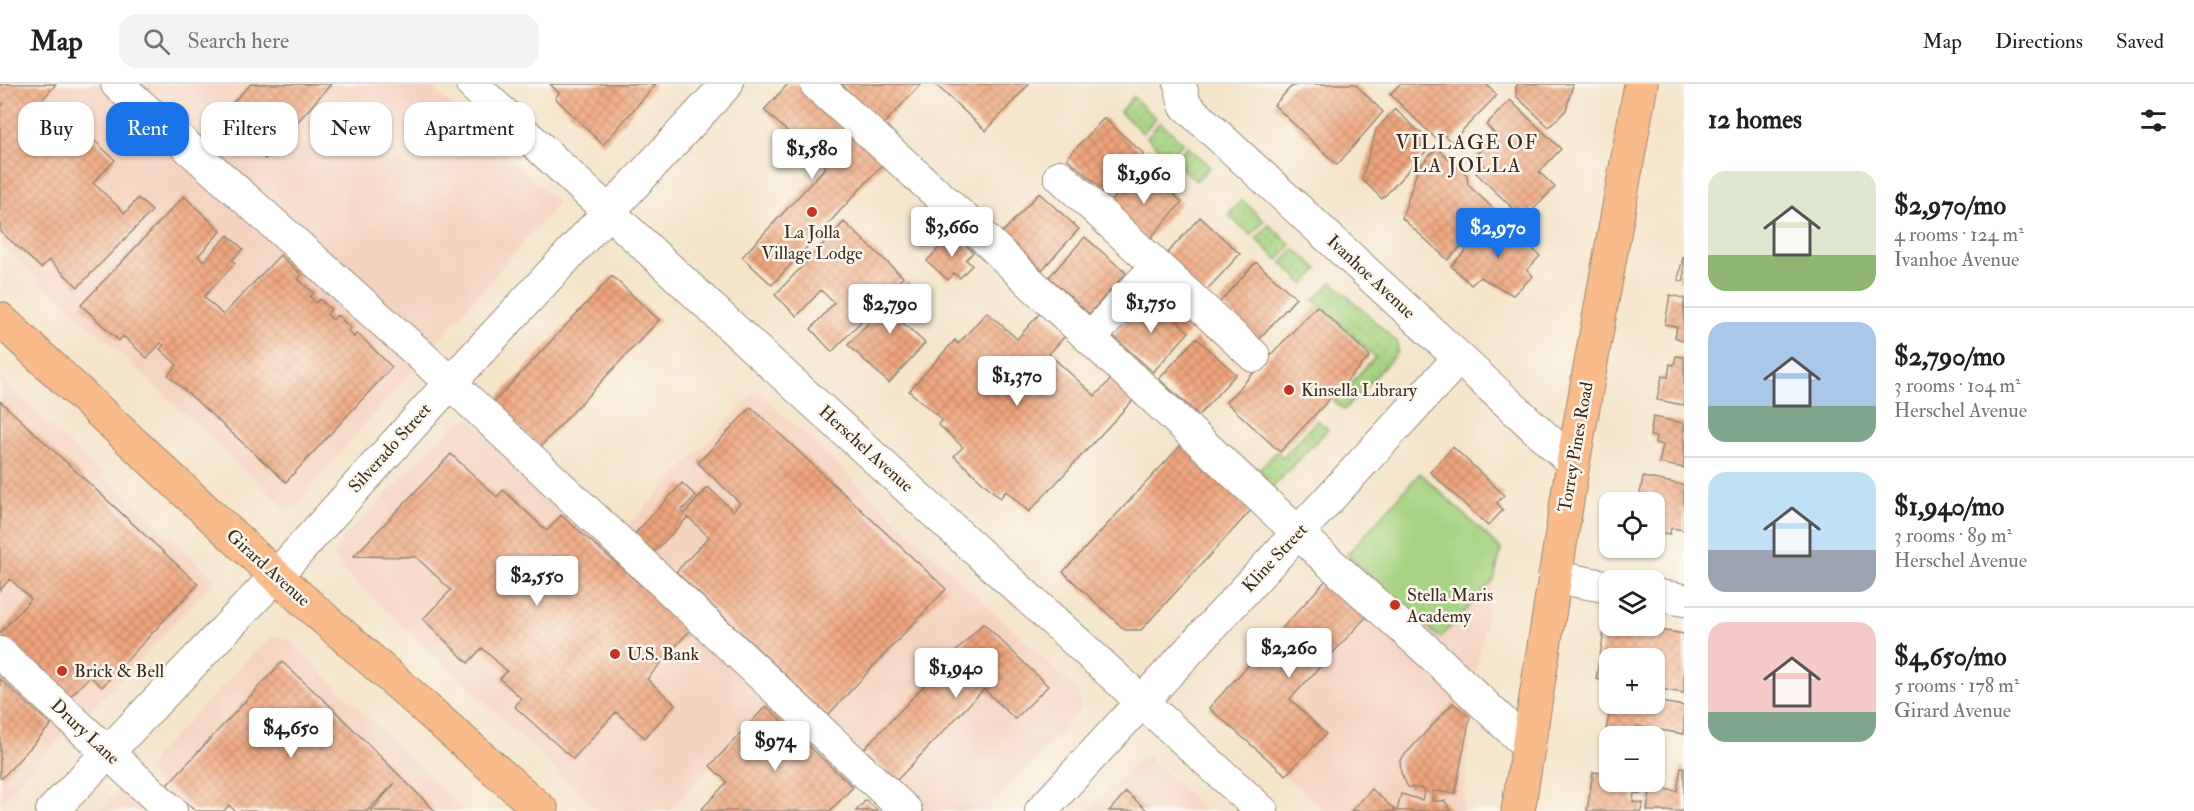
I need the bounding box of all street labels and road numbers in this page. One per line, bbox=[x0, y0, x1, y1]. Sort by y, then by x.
street label: Ivanhoe Avenue bbox=[1322, 230, 1420, 324]
street label: Torrey Pines Road bbox=[1553, 380, 1599, 514]
street label: Silverado Street bbox=[344, 398, 437, 498]
street label: Herschel Avenue bbox=[814, 400, 919, 498]
street label: Kline Street bbox=[1237, 519, 1313, 597]
street label: Girard Avenue bbox=[221, 524, 315, 612]
street label: Drury Lane bbox=[46, 694, 125, 770]

